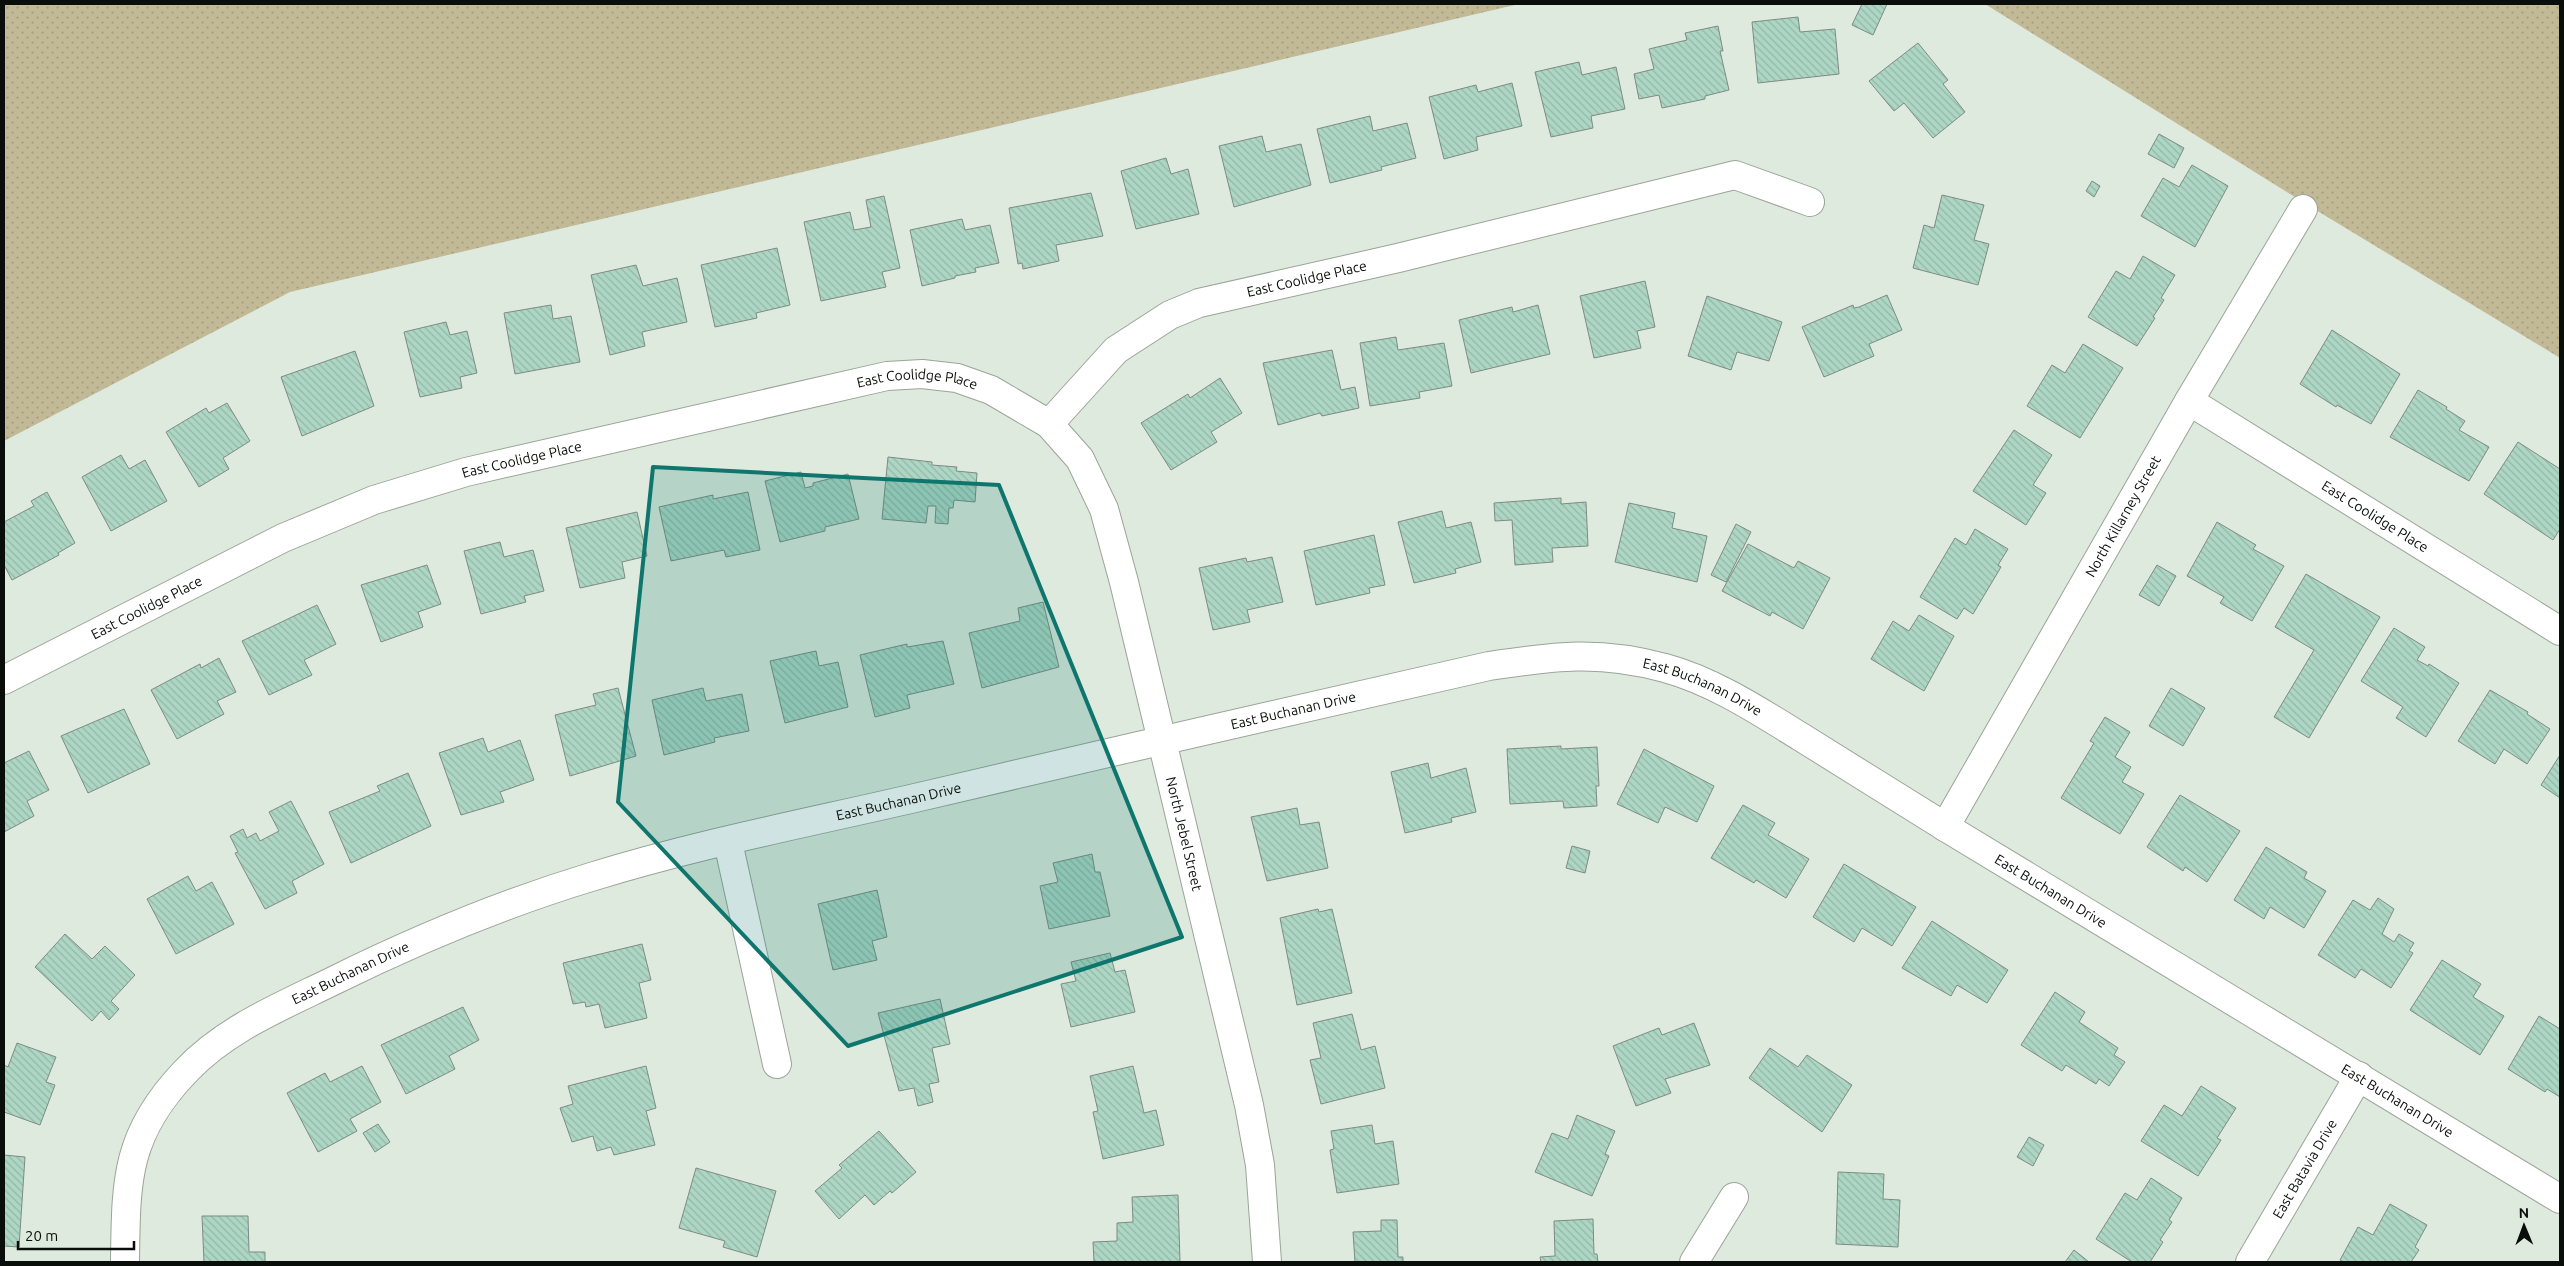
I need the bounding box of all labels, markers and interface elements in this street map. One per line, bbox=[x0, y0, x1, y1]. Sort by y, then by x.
street label: East Coolidge Place bbox=[1245, 257, 1368, 300]
street label: East Coolidge Place bbox=[855, 366, 980, 393]
street label: East Coolidge Place bbox=[460, 438, 583, 481]
street label: North Killarney Street bbox=[2082, 452, 2164, 580]
street label: East Coolidge Place bbox=[2319, 477, 2431, 555]
street label: East Coolidge Place bbox=[88, 572, 205, 642]
street label: East Buchanan Drive bbox=[1641, 655, 1765, 719]
street label: East Buchanan Drive bbox=[1229, 688, 1357, 732]
street label: North Jebel Street bbox=[1163, 775, 1206, 893]
street label: East Buchanan Drive bbox=[834, 779, 963, 824]
street label: East Buchanan Drive bbox=[1992, 851, 2110, 931]
street label: East Buchanan Drive bbox=[289, 938, 412, 1008]
street label: East Buchanan Drive bbox=[2339, 1061, 2456, 1140]
street label: East Batavia Drive bbox=[2269, 1116, 2340, 1221]
north arrow bbox=[2499, 1201, 2549, 1251]
text: N bbox=[2518, 1205, 2529, 1221]
scale bar bbox=[18, 1218, 134, 1250]
text: 20 m bbox=[25, 1227, 58, 1244]

